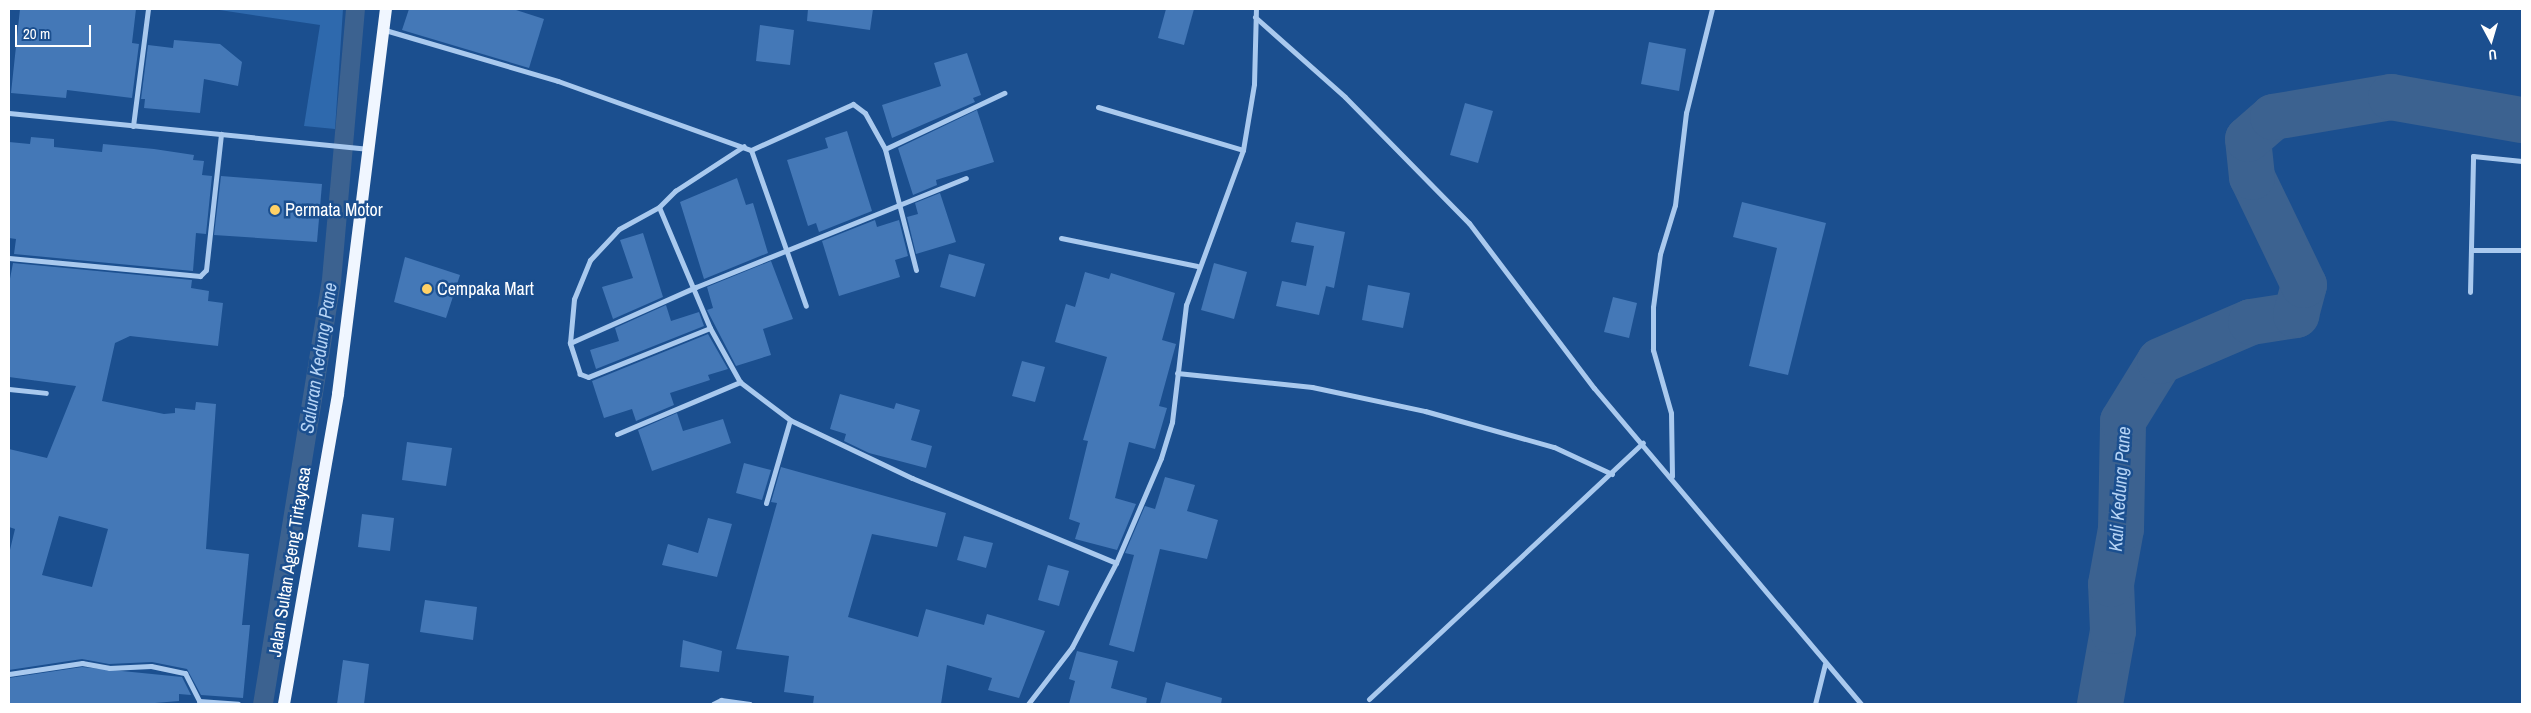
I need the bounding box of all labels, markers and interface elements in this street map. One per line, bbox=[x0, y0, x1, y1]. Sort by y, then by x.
scale bar bbox=[18, 15, 94, 47]
north arrow bbox=[2466, 15, 2516, 65]
text: 20 m bbox=[23, 23, 50, 44]
text: U bbox=[2488, 46, 2498, 64]
place label: Permata Motor bbox=[285, 199, 383, 221]
marker: Permata Motor bbox=[269, 204, 281, 216]
place label: Cempaka Mart bbox=[437, 278, 534, 300]
water label: Saluran Kedung Pane bbox=[296, 281, 342, 435]
marker: Cempaka Mart bbox=[421, 283, 433, 295]
water label: Kali Kedung Pane bbox=[2104, 426, 2136, 552]
street label: Jalan Sultan Ageng Tirtayasa bbox=[264, 465, 316, 659]

